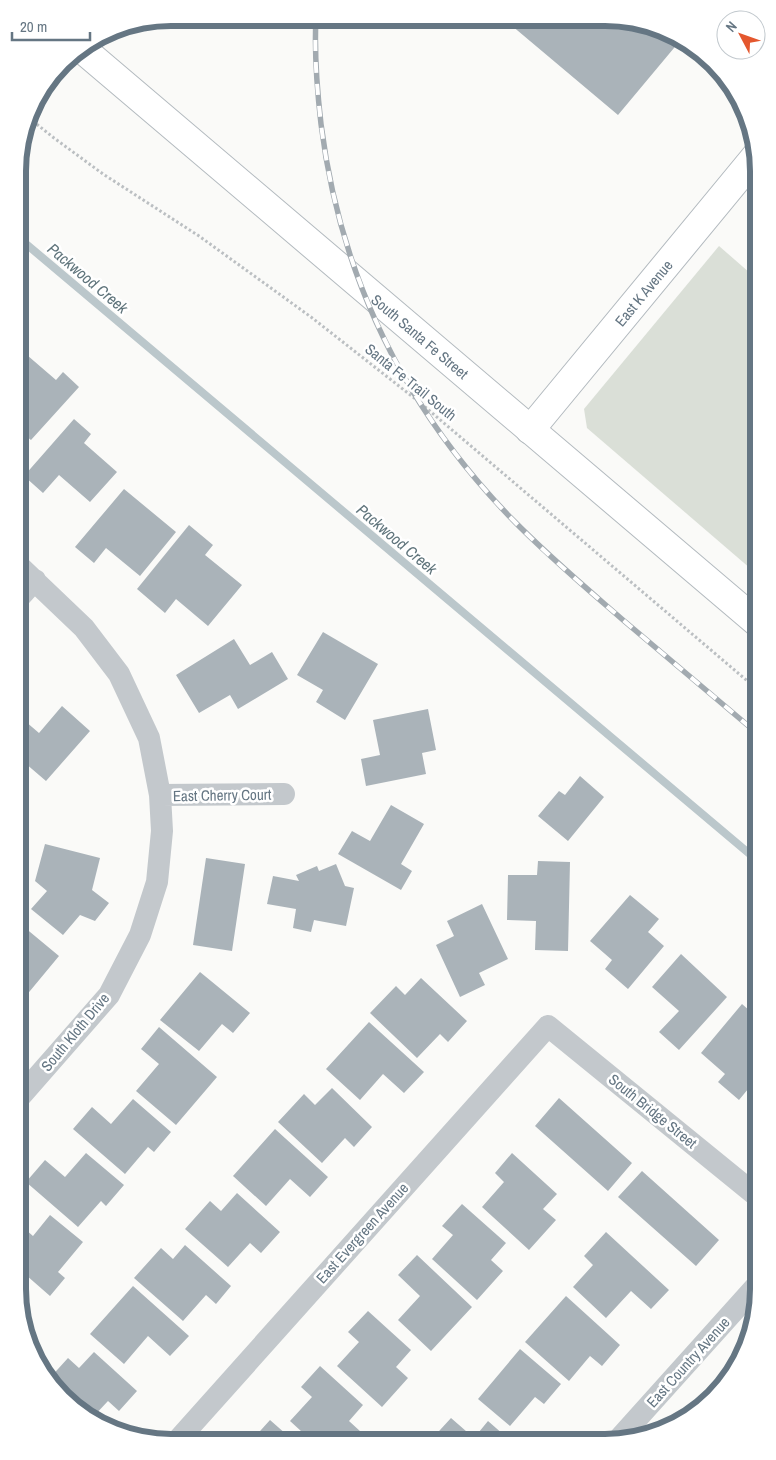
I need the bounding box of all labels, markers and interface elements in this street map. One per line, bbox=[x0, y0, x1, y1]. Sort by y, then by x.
scale bar bbox=[12, 10, 90, 42]
north arrow bbox=[716, 10, 766, 60]
text: 20 m bbox=[20, 16, 47, 37]
text: N bbox=[722, 17, 741, 36]
water label: Packwood Creek bbox=[43, 238, 133, 319]
street label: East K Avenue bbox=[610, 255, 677, 330]
street label: South Santa Fe Street bbox=[367, 289, 474, 384]
street label: Santa Fe Trail South bbox=[361, 339, 461, 425]
water label: Packwood Creek bbox=[352, 499, 442, 580]
street label: East Cherry Court bbox=[173, 784, 272, 806]
street label: South Kloth Drive bbox=[36, 988, 114, 1076]
street label: South Bridge Street bbox=[604, 1069, 702, 1154]
street label: East Evergreen Avenue bbox=[311, 1178, 413, 1288]
street label: East Country Avenue bbox=[642, 1312, 734, 1412]

